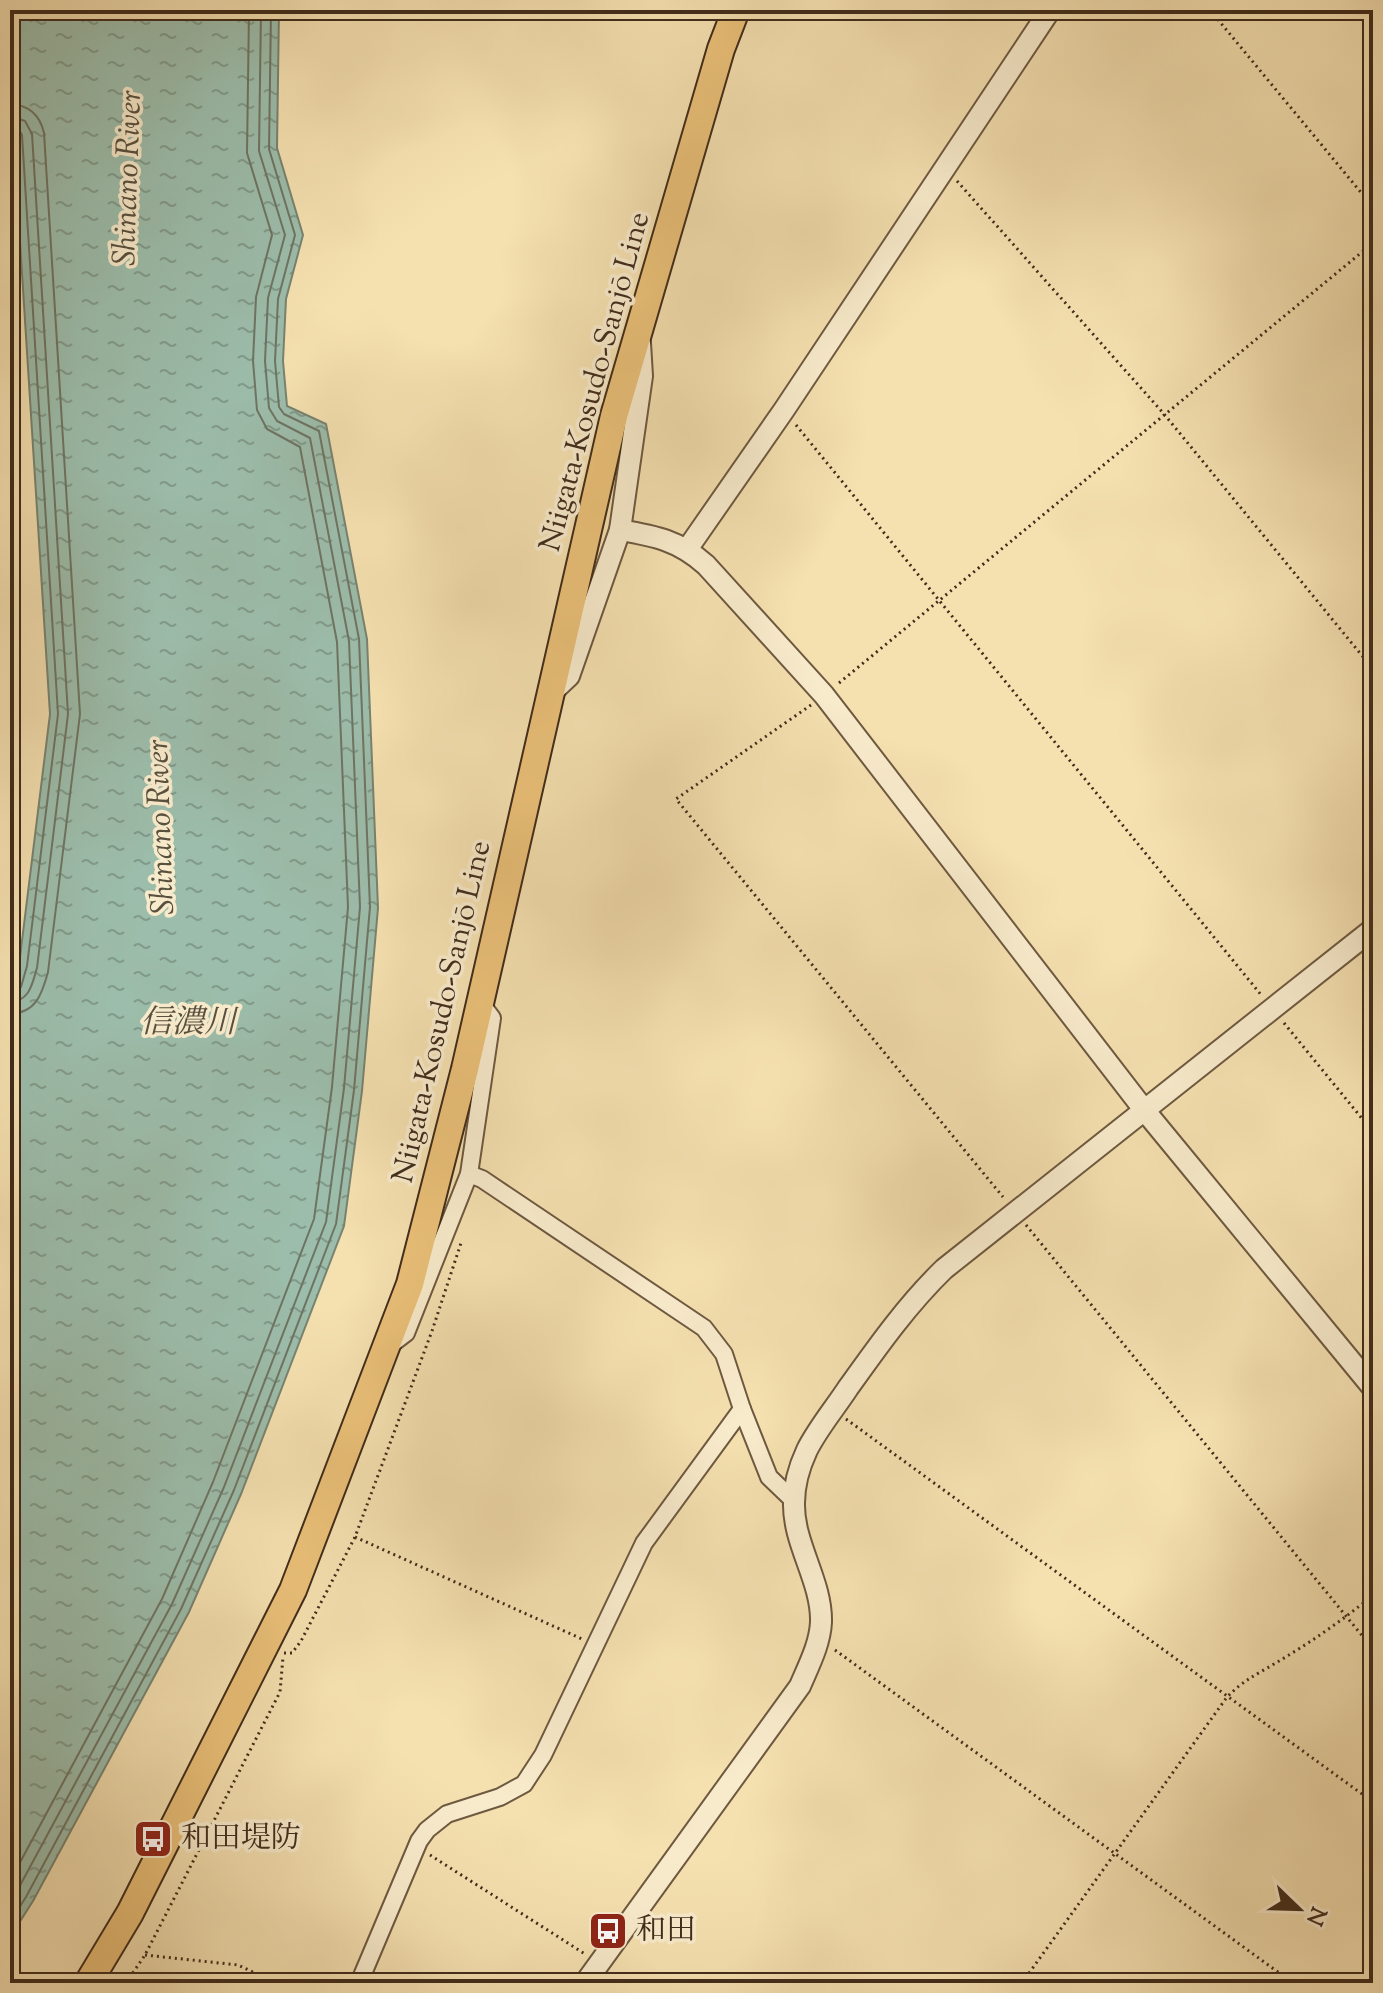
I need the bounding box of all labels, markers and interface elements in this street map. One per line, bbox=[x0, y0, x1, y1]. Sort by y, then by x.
water label: Shinano River bbox=[103, 90, 155, 266]
street label: Niigata-Kosudo-Sanjō Line bbox=[530, 207, 662, 557]
water label: Shinano River bbox=[136, 739, 188, 915]
street label: Niigata-Kosudo-Sanjō Line bbox=[383, 837, 503, 1187]
water label: 信濃川 bbox=[140, 1001, 239, 1047]
bus stop icon: 和田堤防 bbox=[132, 1818, 174, 1860]
place label: 和田堤防 bbox=[181, 1818, 301, 1861]
north arrow bbox=[1259, 1869, 1339, 1949]
text: N bbox=[1296, 1901, 1333, 1930]
bus stop icon: 和田 bbox=[587, 1910, 629, 1952]
place label: 和田 bbox=[636, 1910, 696, 1953]

